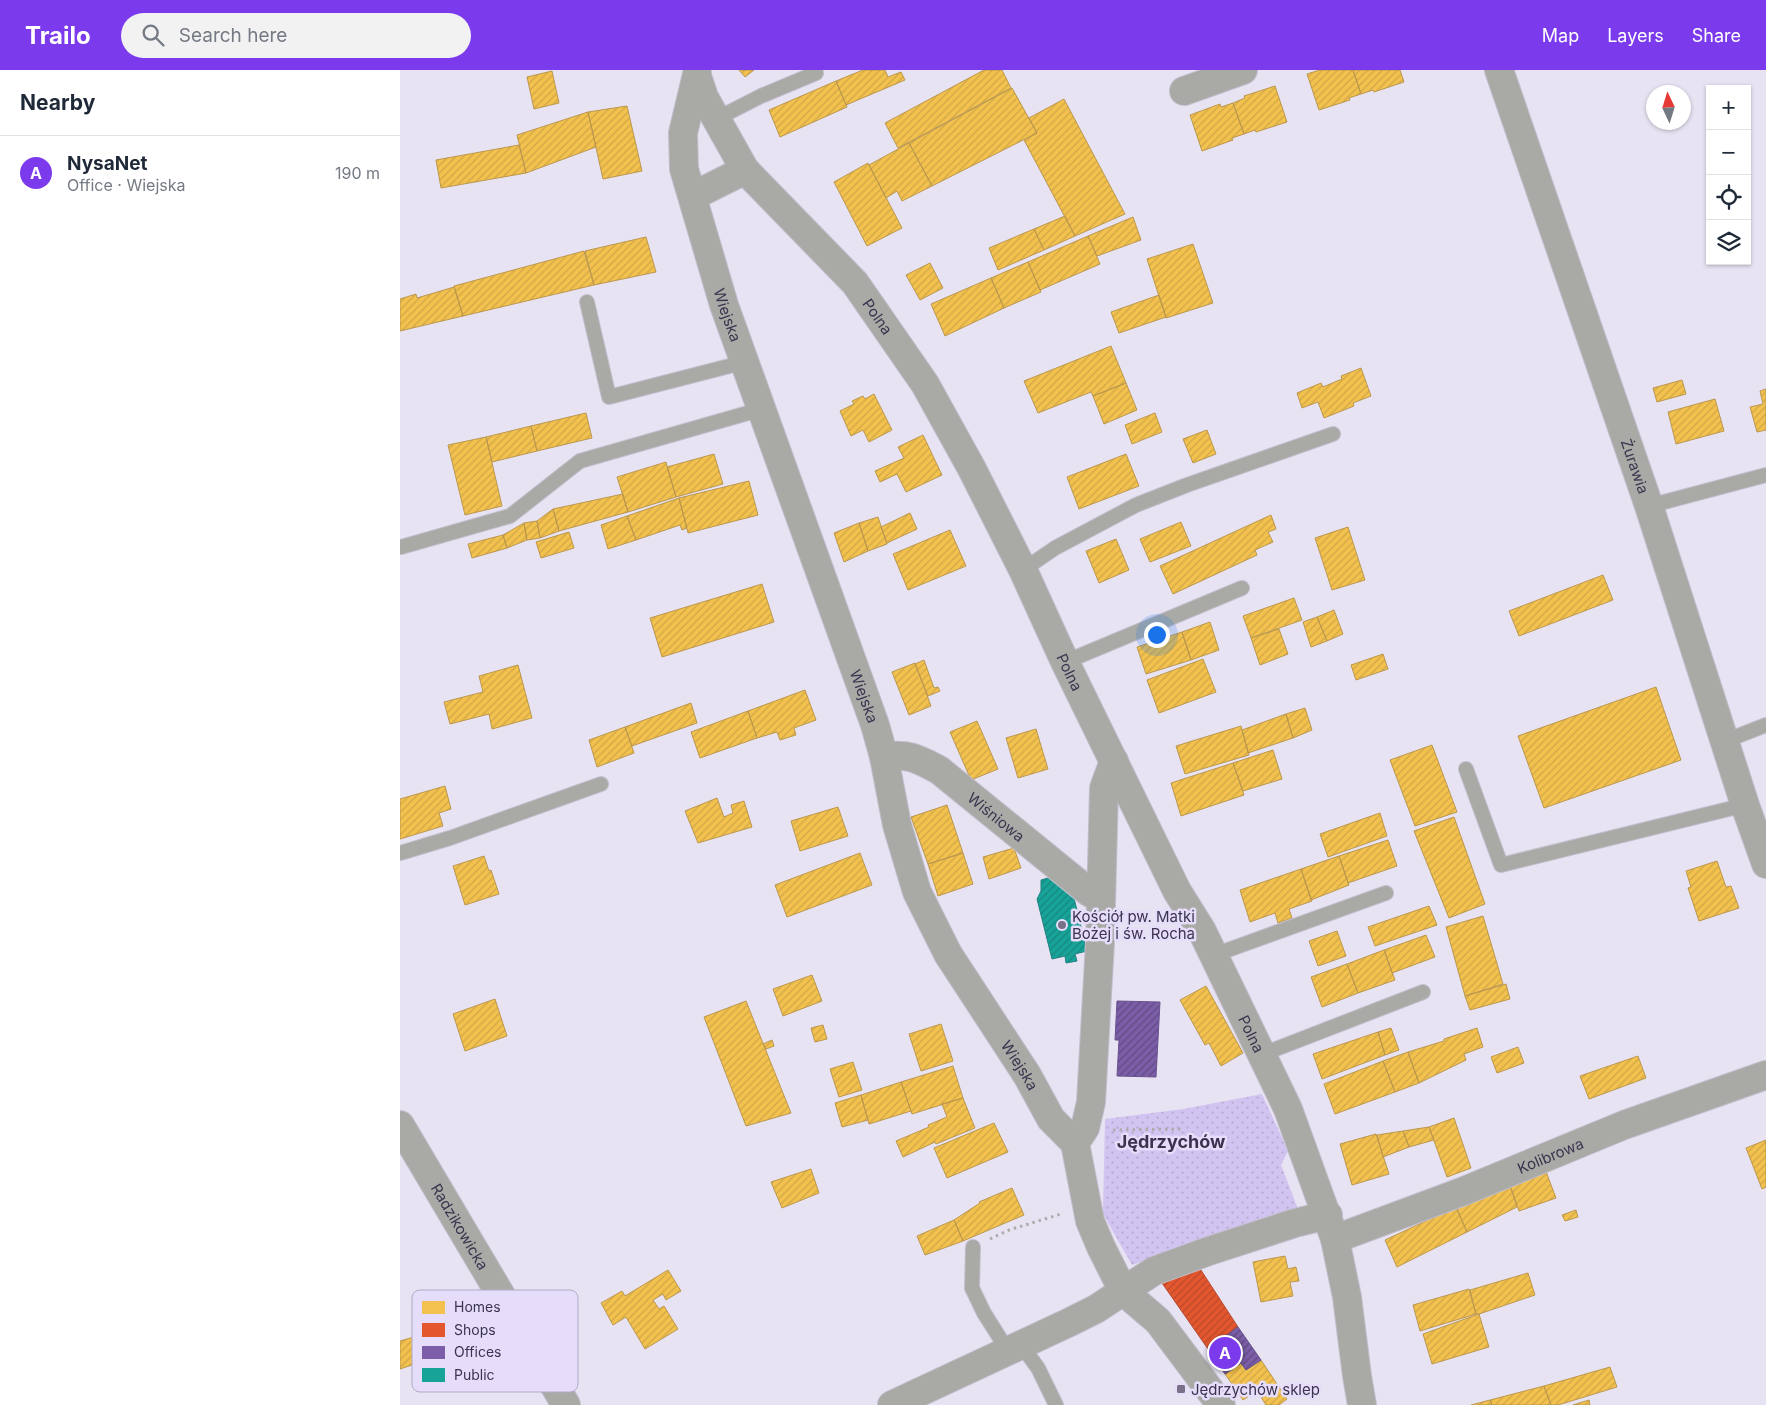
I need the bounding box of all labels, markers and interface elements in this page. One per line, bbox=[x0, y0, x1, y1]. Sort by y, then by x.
search box bbox=[121, 13, 471, 58]
text: Trailo bbox=[25, 21, 91, 50]
icon: search bbox=[139, 21, 167, 49]
text: Search here bbox=[179, 24, 287, 47]
text: Map bbox=[1542, 25, 1579, 46]
text: Layers bbox=[1607, 25, 1664, 46]
text: Share bbox=[1692, 25, 1741, 46]
north arrow bbox=[1646, 85, 1691, 130]
map controls bbox=[1706, 85, 1751, 265]
button: + bbox=[1706, 85, 1751, 130]
text: Nearby bbox=[20, 90, 95, 115]
button: − bbox=[1706, 130, 1751, 175]
text: NysaNet bbox=[67, 152, 148, 175]
text: A bbox=[30, 163, 42, 183]
text: 190 m bbox=[335, 163, 380, 183]
text: Office · Wiejska bbox=[67, 175, 185, 195]
button: locate bbox=[1706, 175, 1751, 220]
button: layers bbox=[1706, 220, 1751, 265]
street label: Wiejska bbox=[710, 286, 746, 344]
street label: Polna bbox=[859, 295, 897, 338]
street label: Żurawia bbox=[1617, 436, 1654, 496]
your location bbox=[1144, 622, 1170, 648]
street label: Polna bbox=[1053, 650, 1087, 694]
street label: Wiejska bbox=[846, 667, 883, 725]
street label: Wiśniowa bbox=[964, 788, 1029, 846]
place label: Kościół pw. Matki Bożej i św. Rocha bbox=[1072, 907, 1195, 943]
marker: Kościół pw. Matki Bożej i św. Rocha bbox=[1056, 919, 1068, 931]
street label: Polna bbox=[1234, 1012, 1269, 1056]
street label: Wiejska bbox=[997, 1037, 1043, 1093]
district label: Jędrzychów bbox=[1117, 1131, 1226, 1152]
street label: Kolibrowa bbox=[1514, 1133, 1586, 1177]
street label: Radzikowicka bbox=[427, 1180, 493, 1273]
legend bbox=[412, 1290, 578, 1392]
text: Homes bbox=[454, 1298, 501, 1315]
text: Shops bbox=[454, 1321, 496, 1338]
pin: A bbox=[1209, 1334, 1241, 1372]
text: Offices bbox=[454, 1343, 501, 1360]
text: Public bbox=[454, 1366, 495, 1383]
place label: Jędrzychów sklep bbox=[1191, 1380, 1320, 1399]
marker: Jędrzychów sklep bbox=[1175, 1383, 1187, 1395]

